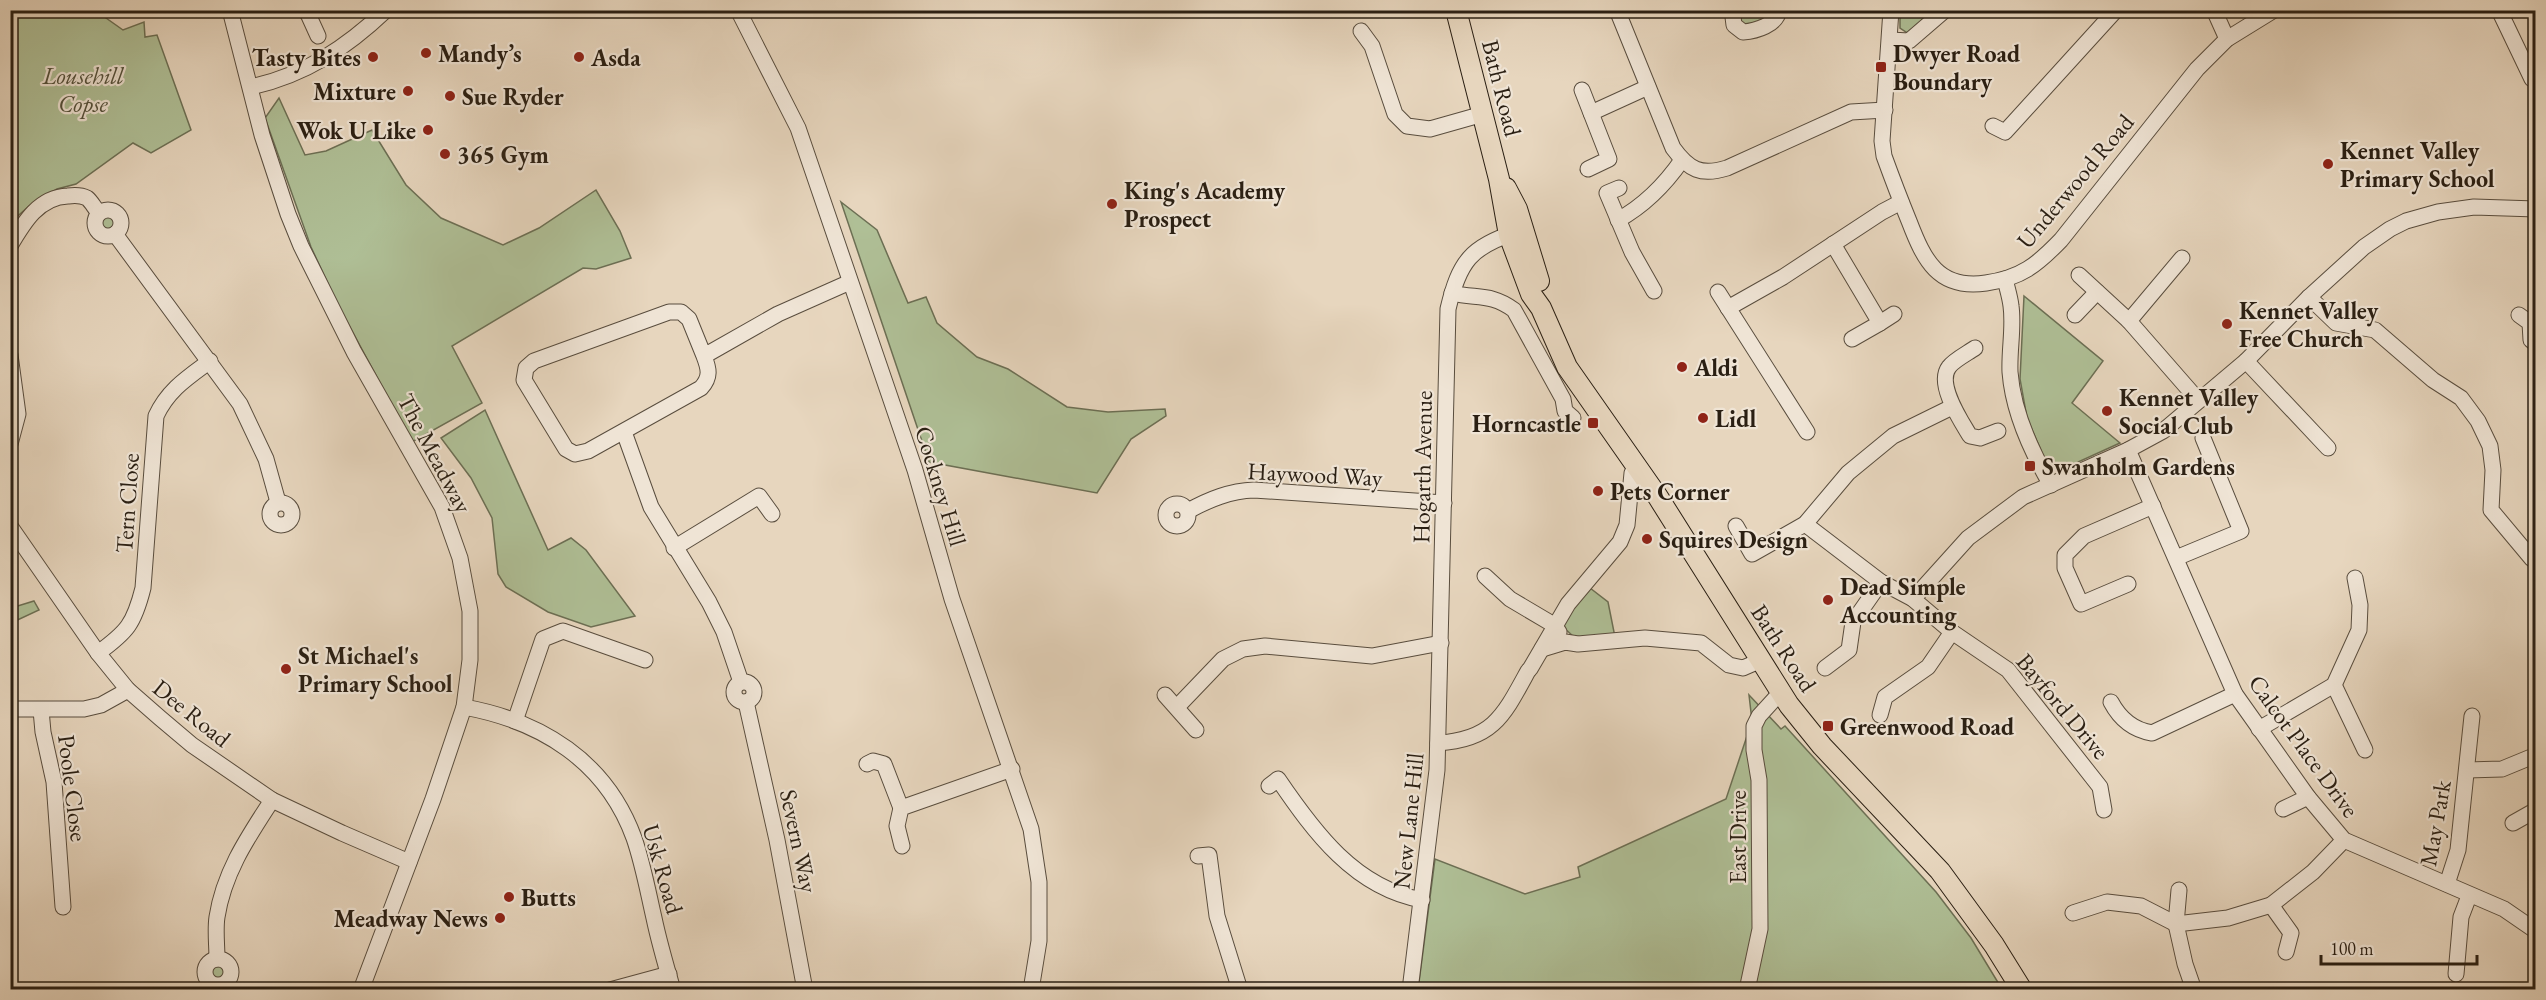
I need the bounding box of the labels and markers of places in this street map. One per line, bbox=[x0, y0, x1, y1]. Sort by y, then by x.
place label: Mandy’s bbox=[438, 38, 522, 70]
place label: Dwyer Road Boundary bbox=[1893, 38, 2021, 98]
place label: Tasty Bites bbox=[252, 42, 361, 74]
place label: Asda bbox=[590, 42, 641, 73]
marker: Mandy’s bbox=[419, 46, 433, 60]
marker: Tasty Bites bbox=[366, 50, 380, 64]
marker: Asda bbox=[572, 50, 586, 64]
marker: Dwyer Road Boundary bbox=[1874, 60, 1888, 74]
place label: Mixture bbox=[313, 76, 396, 107]
place label: Sue Ryder bbox=[462, 81, 564, 113]
marker: Mixture bbox=[401, 84, 415, 98]
marker: Sue Ryder bbox=[443, 89, 457, 103]
place label: Wok U Like bbox=[296, 115, 416, 146]
marker: Wok U Like bbox=[421, 123, 435, 137]
place label: Kennet Valley Primary School bbox=[2340, 135, 2495, 195]
place label: 365 Gym bbox=[457, 139, 549, 171]
marker: 365 Gym bbox=[438, 147, 452, 161]
marker: Kennet Valley Primary School bbox=[2321, 157, 2335, 171]
place label: King's Academy Prospect bbox=[1124, 175, 1285, 234]
marker: King's Academy Prospect bbox=[1105, 197, 1119, 211]
place label: Kennet Valley Free Church bbox=[2239, 295, 2379, 354]
marker: Kennet Valley Free Church bbox=[2220, 317, 2234, 331]
place label: Aldi bbox=[1693, 352, 1738, 383]
marker: Aldi bbox=[1675, 360, 1689, 374]
place label: Kennet Valley Social Club bbox=[2119, 382, 2259, 441]
place label: Lidl bbox=[1715, 403, 1756, 434]
marker: Kennet Valley Social Club bbox=[2100, 404, 2114, 418]
place label: Horncastle bbox=[1472, 408, 1581, 439]
marker: Lidl bbox=[1696, 411, 1710, 425]
marker: Horncastle bbox=[1586, 416, 1600, 430]
place label: Swanholm Gardens bbox=[2042, 451, 2235, 482]
marker: Swanholm Gardens bbox=[2023, 459, 2037, 473]
place label: Pets Corner bbox=[1610, 476, 1730, 507]
marker: Pets Corner bbox=[1591, 484, 1605, 498]
place label: Squires Design bbox=[1659, 524, 1808, 556]
marker: Squires Design bbox=[1640, 532, 1654, 546]
place label: Dead Simple Accounting bbox=[1839, 571, 1966, 631]
marker: Dead Simple Accounting bbox=[1821, 593, 1835, 607]
place label: St Michael's Primary School bbox=[298, 640, 453, 700]
marker: St Michael's Primary School bbox=[279, 662, 293, 676]
place label: Greenwood Road bbox=[1840, 711, 2015, 742]
marker: Greenwood Road bbox=[1821, 719, 1835, 733]
place label: Butts bbox=[521, 882, 576, 913]
marker: Butts bbox=[502, 890, 516, 904]
place label: Meadway News bbox=[333, 903, 488, 935]
marker: Meadway News bbox=[493, 911, 507, 925]

